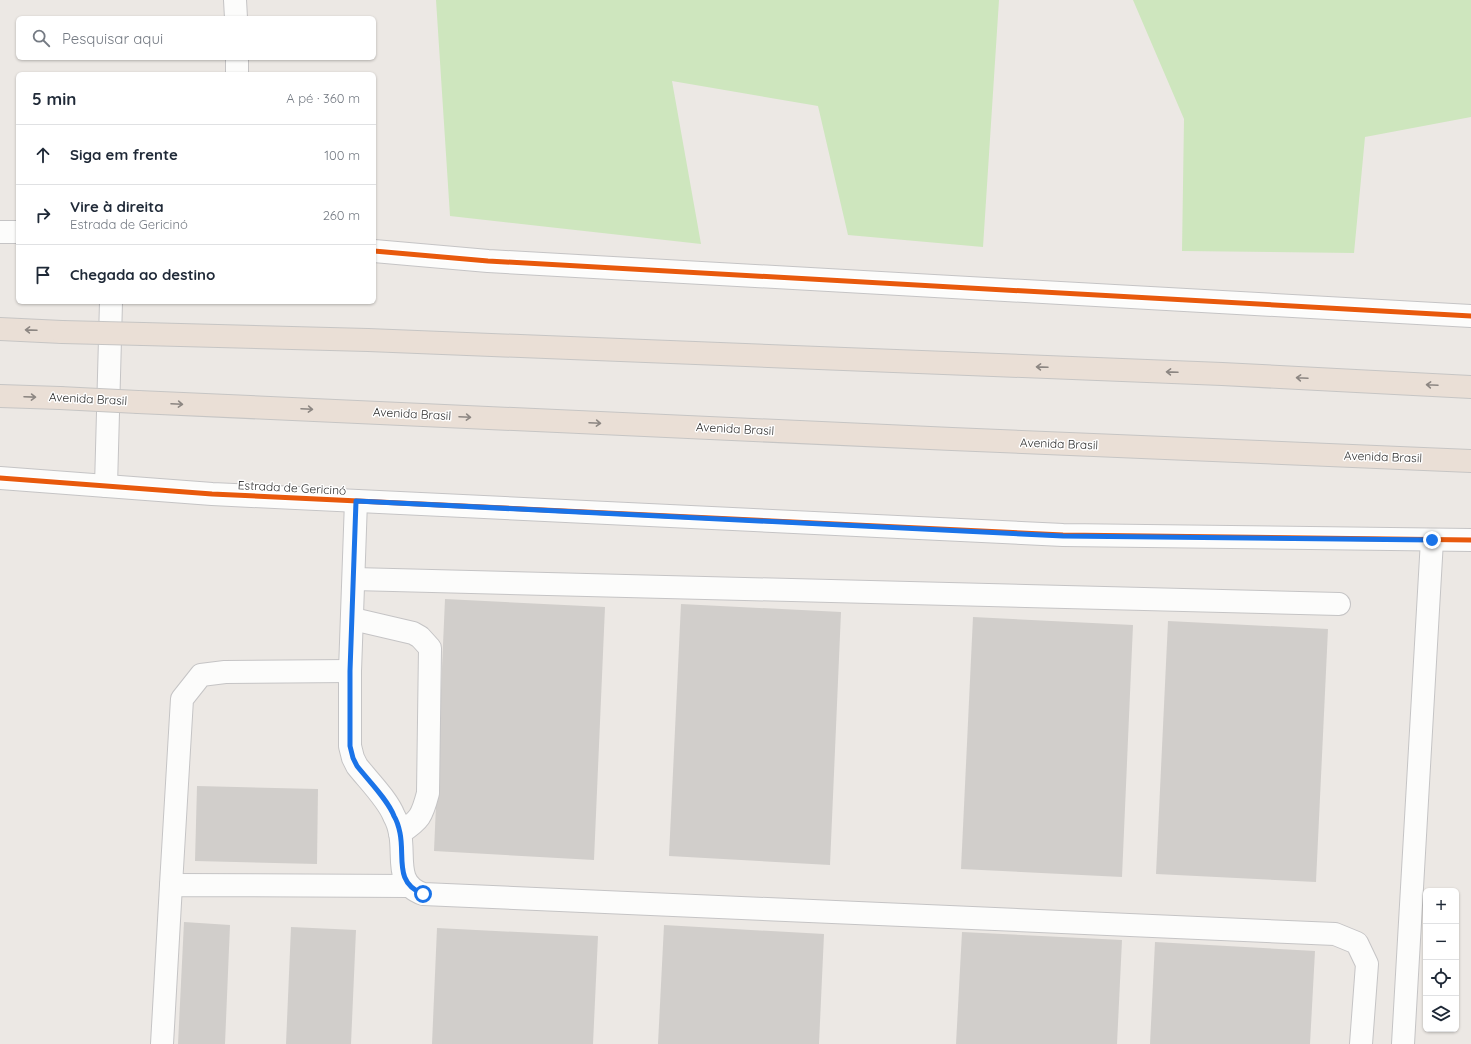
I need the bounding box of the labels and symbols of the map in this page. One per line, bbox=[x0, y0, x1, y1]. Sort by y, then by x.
one-way arrow bbox=[25, 327, 38, 334]
one-way arrow bbox=[1036, 363, 1049, 371]
one-way arrow bbox=[1166, 368, 1179, 376]
one-way arrow bbox=[1296, 375, 1309, 382]
one-way arrow bbox=[1426, 381, 1439, 388]
street label: Avenida Brasil bbox=[49, 389, 128, 408]
one-way arrow bbox=[23, 393, 36, 400]
one-way arrow bbox=[170, 400, 183, 407]
street label: Avenida Brasil bbox=[373, 404, 452, 423]
one-way arrow bbox=[300, 406, 313, 413]
one-way arrow bbox=[458, 413, 471, 420]
one-way arrow bbox=[588, 419, 601, 426]
street label: Avenida Brasil bbox=[696, 419, 775, 438]
street label: Avenida Brasil bbox=[1020, 435, 1098, 452]
street label: Avenida Brasil bbox=[1344, 448, 1422, 465]
street label: Estrada de Gericinó bbox=[237, 477, 347, 498]
route end bbox=[1423, 531, 1441, 549]
route start bbox=[414, 885, 432, 903]

